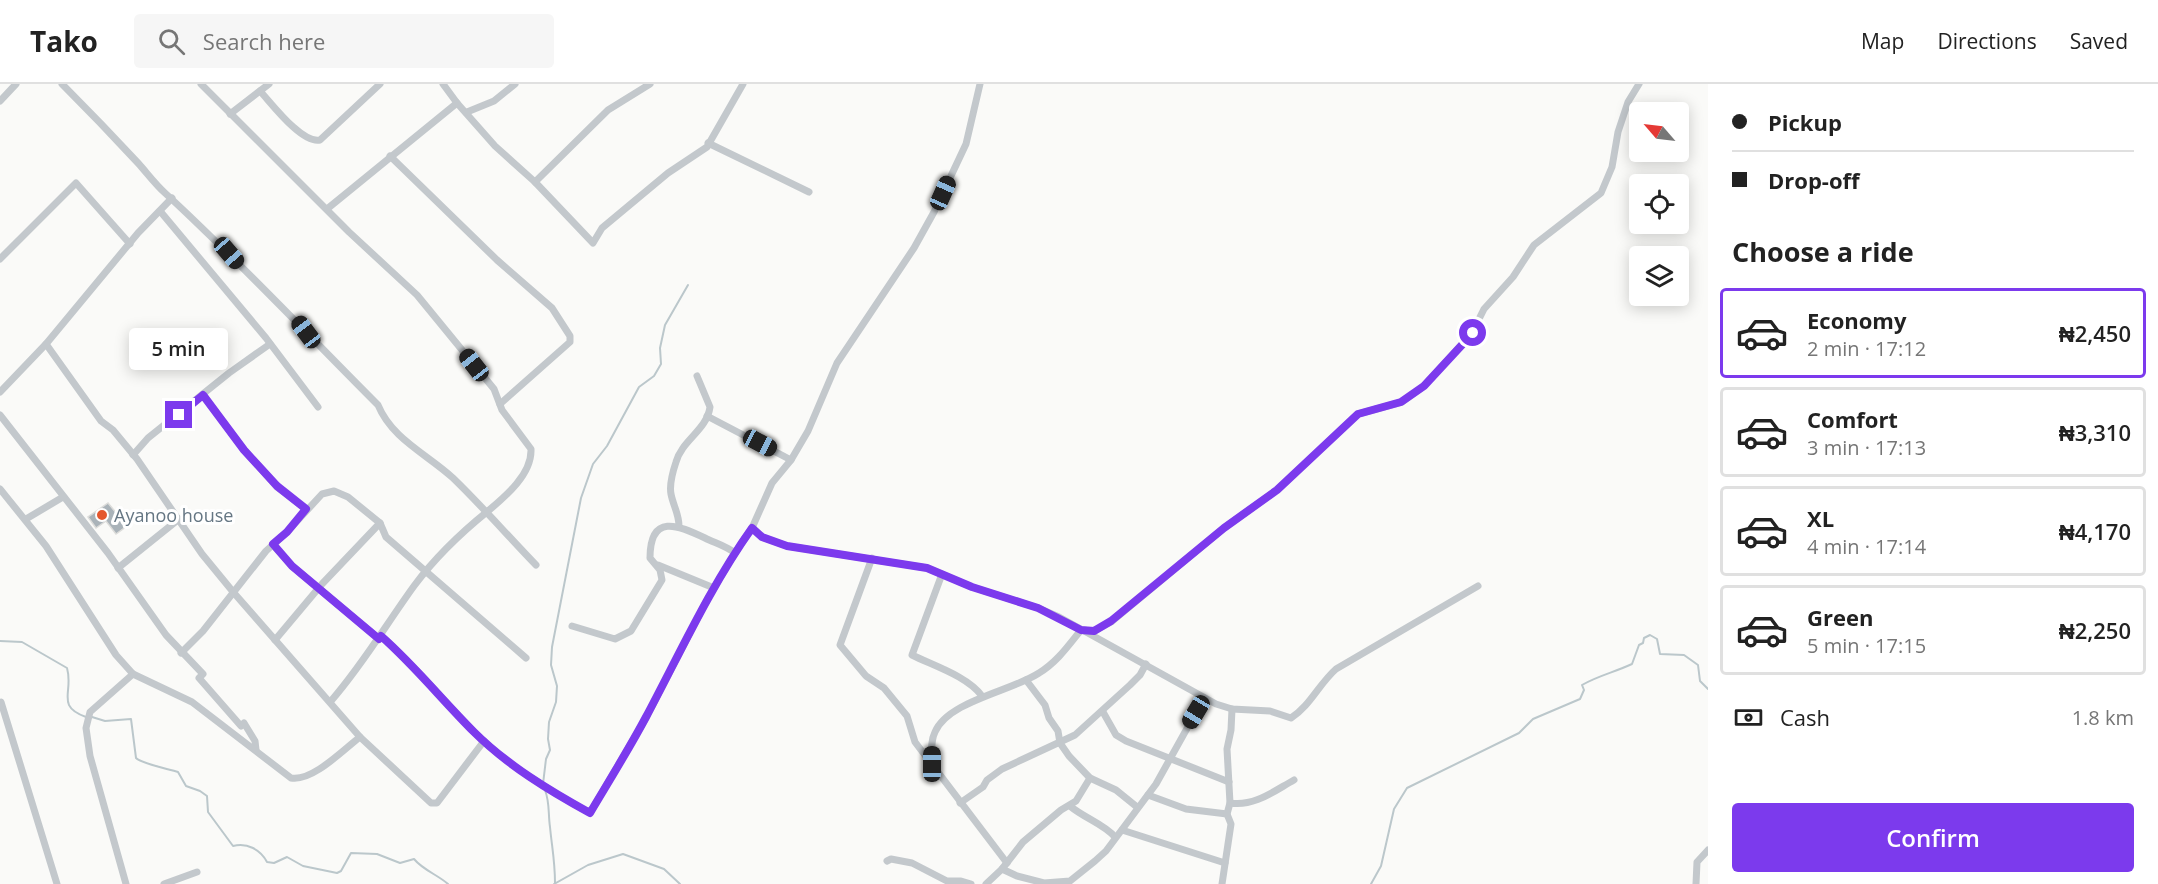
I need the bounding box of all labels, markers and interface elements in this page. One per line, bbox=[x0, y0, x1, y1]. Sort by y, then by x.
search box bbox=[134, 14, 554, 68]
text: Tako bbox=[30, 22, 98, 60]
icon: search bbox=[155, 25, 188, 58]
text: Search here bbox=[203, 26, 325, 56]
text: Map bbox=[1861, 27, 1904, 55]
text: Directions bbox=[1937, 27, 2037, 55]
text: Saved bbox=[2070, 27, 2128, 55]
north arrow bbox=[1629, 102, 1689, 162]
map controls bbox=[1629, 102, 1689, 306]
text: Pickup bbox=[1768, 107, 1842, 137]
text: Drop-off bbox=[1768, 165, 1860, 195]
car bbox=[927, 173, 959, 213]
button: locate bbox=[1629, 174, 1689, 234]
text: Choose a ride bbox=[1732, 233, 1914, 270]
car bbox=[210, 234, 248, 272]
button: layers bbox=[1629, 246, 1689, 306]
text: Economy bbox=[1807, 305, 1906, 335]
icon: car bbox=[1735, 306, 1789, 360]
car bbox=[288, 312, 324, 352]
text: ₦2,450 bbox=[2059, 318, 2131, 348]
route start bbox=[1459, 319, 1486, 346]
callout: 5 min bbox=[130, 328, 228, 370]
text: 5 min bbox=[152, 335, 206, 362]
text: 2 min · 17:12 bbox=[1807, 335, 1926, 362]
car bbox=[456, 345, 492, 385]
route end bbox=[165, 401, 192, 428]
text: Comfort bbox=[1807, 404, 1898, 434]
icon: car bbox=[1735, 405, 1789, 459]
text: ₦3,310 bbox=[2059, 417, 2131, 447]
car bbox=[740, 427, 780, 459]
text: 3 min · 17:13 bbox=[1807, 434, 1926, 461]
place label: Ayanoo house bbox=[114, 503, 233, 527]
text: XL bbox=[1807, 503, 1834, 533]
icon: car bbox=[1735, 504, 1789, 558]
marker: Ayanoo house bbox=[95, 508, 109, 522]
text: ₦4,170 bbox=[2059, 516, 2131, 546]
text: 4 min · 17:14 bbox=[1807, 533, 1926, 560]
text: Green bbox=[1807, 602, 1873, 632]
icon: car bbox=[1735, 603, 1789, 657]
text: ₦2,250 bbox=[2059, 615, 2131, 645]
text: 5 min · 17:15 bbox=[1807, 632, 1926, 659]
car bbox=[1179, 692, 1213, 732]
icon: cash bbox=[1732, 701, 1765, 734]
text: Cash bbox=[1780, 702, 1830, 732]
text: 1.8 km bbox=[2072, 704, 2134, 731]
car bbox=[923, 746, 941, 782]
button: Confirm bbox=[1732, 803, 2134, 872]

